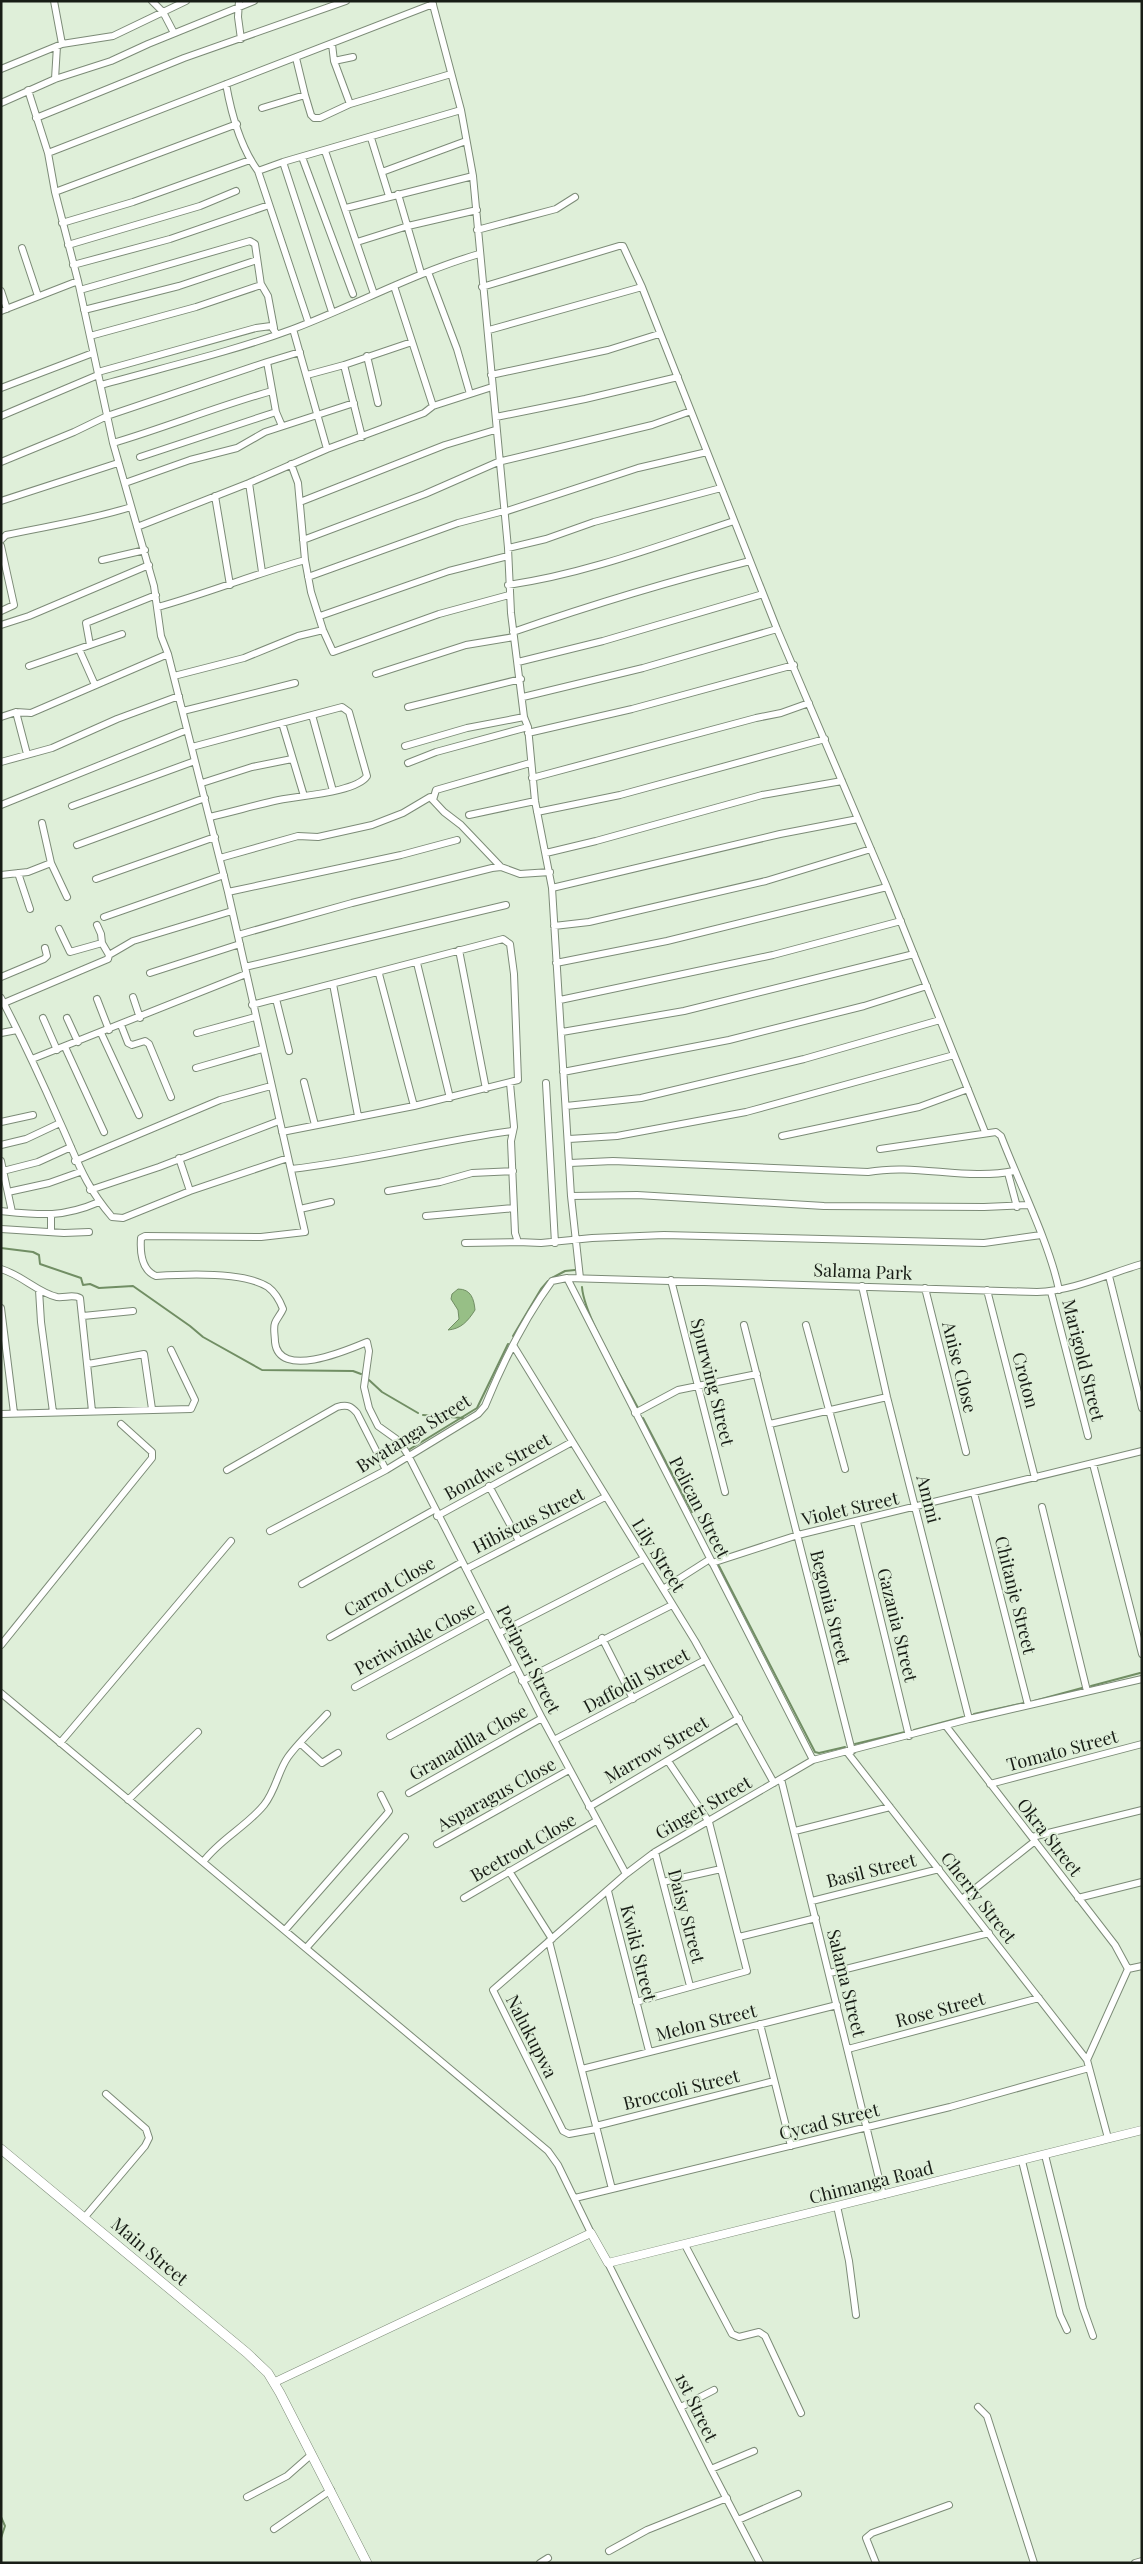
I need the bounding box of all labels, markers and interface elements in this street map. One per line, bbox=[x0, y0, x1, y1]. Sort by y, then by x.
street label: Salama Park bbox=[813, 1257, 913, 1285]
street label: Marigold Street bbox=[1057, 1296, 1111, 1424]
street label: Spurwing Street bbox=[686, 1316, 741, 1449]
street label: Anise Close bbox=[937, 1318, 983, 1415]
street label: Croton bbox=[1007, 1349, 1045, 1411]
street label: Bwatanga Street bbox=[351, 1388, 475, 1478]
street label: Bondwe Street bbox=[440, 1427, 555, 1505]
street label: Pelican Street bbox=[664, 1452, 736, 1563]
street label: Ammi bbox=[911, 1472, 947, 1525]
street label: Hibiscus Street bbox=[468, 1481, 589, 1558]
street label: Violet Street bbox=[798, 1485, 901, 1531]
street label: Lily Street bbox=[627, 1514, 691, 1597]
street label: Chitanje Street bbox=[990, 1533, 1042, 1657]
street label: Begonia Street bbox=[805, 1547, 857, 1667]
street label: Carrot Close bbox=[339, 1550, 439, 1622]
street label: Gazania Street bbox=[872, 1566, 924, 1685]
street label: Periwinkle Close bbox=[350, 1596, 480, 1680]
street label: Periperi Street bbox=[491, 1601, 567, 1718]
street label: Daffodil Street bbox=[579, 1642, 694, 1718]
street label: Granadilla Close bbox=[404, 1698, 532, 1786]
street label: Marrow Street bbox=[600, 1709, 713, 1788]
street label: Tomato Street bbox=[1004, 1723, 1121, 1776]
street label: Asparagus Close bbox=[431, 1751, 560, 1837]
street label: Ginger Street bbox=[651, 1769, 756, 1844]
street label: Okra Street bbox=[1012, 1793, 1088, 1881]
street label: Beetroot Close bbox=[466, 1807, 580, 1887]
street label: Cherry Street bbox=[936, 1846, 1023, 1948]
street label: Basil Street bbox=[824, 1847, 919, 1893]
street label: Daisy Street bbox=[663, 1866, 711, 1966]
street label: Kwiki Street bbox=[615, 1902, 663, 2004]
street label: Salama Street bbox=[822, 1927, 872, 2040]
street label: Rose Street bbox=[893, 1985, 988, 2032]
street label: Nalukupwa bbox=[501, 1990, 563, 2082]
street label: Melon Street bbox=[653, 1998, 759, 2046]
street label: Broccoli Street bbox=[620, 2063, 742, 2115]
street label: Cycad Street bbox=[776, 2097, 882, 2145]
street label: Chimanga Road bbox=[806, 2155, 936, 2209]
street label: Main Street bbox=[107, 2212, 194, 2291]
street label: 1st Street bbox=[670, 2369, 724, 2446]

